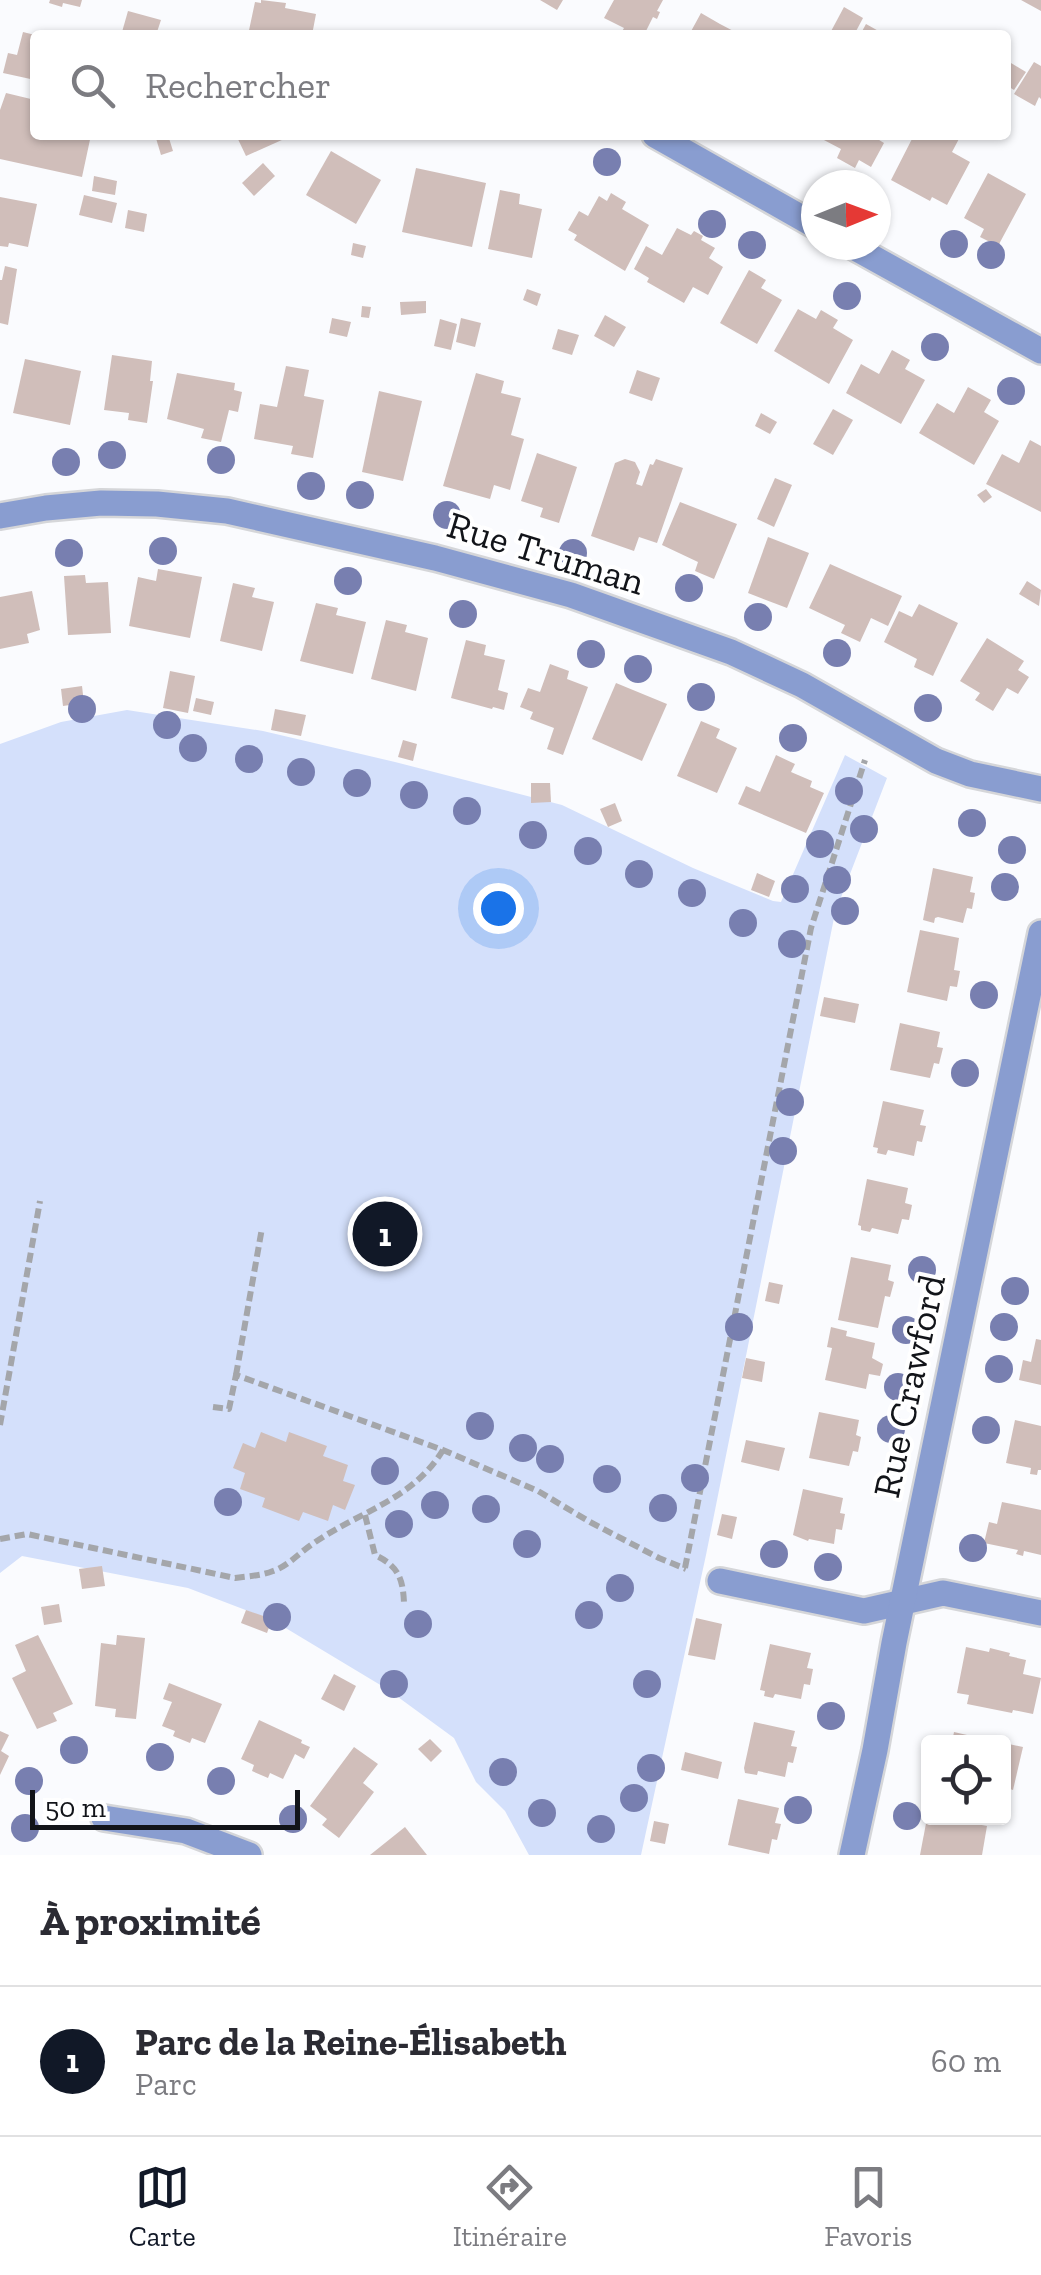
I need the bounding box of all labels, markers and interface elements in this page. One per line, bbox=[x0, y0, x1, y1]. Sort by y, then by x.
search box bbox=[30, 30, 1011, 140]
icon: search bbox=[65, 58, 120, 113]
text: Rechercher bbox=[145, 62, 331, 108]
north arrow bbox=[801, 170, 891, 260]
street label: Rue Truman bbox=[442, 501, 650, 605]
your location bbox=[473, 883, 524, 934]
pin: 1 bbox=[352, 1196, 418, 1272]
street label: Rue Crawford bbox=[863, 1270, 955, 1502]
map controls bbox=[921, 1735, 1011, 1825]
button: locate bbox=[921, 1735, 1011, 1825]
scale bar bbox=[30, 1785, 300, 1830]
text: 50 m bbox=[45, 1791, 106, 1824]
text: À proximité bbox=[40, 1895, 261, 1946]
text: Parc de la Reine-Élisabeth bbox=[135, 2019, 567, 2065]
text: 1 bbox=[66, 2042, 79, 2080]
text: 60 m bbox=[931, 2042, 1001, 2080]
text: Parc bbox=[135, 2065, 197, 2103]
tab: Carte bbox=[129, 2160, 196, 2253]
tab: Itinéraire bbox=[453, 2160, 567, 2253]
tab: Favoris bbox=[824, 2160, 912, 2253]

